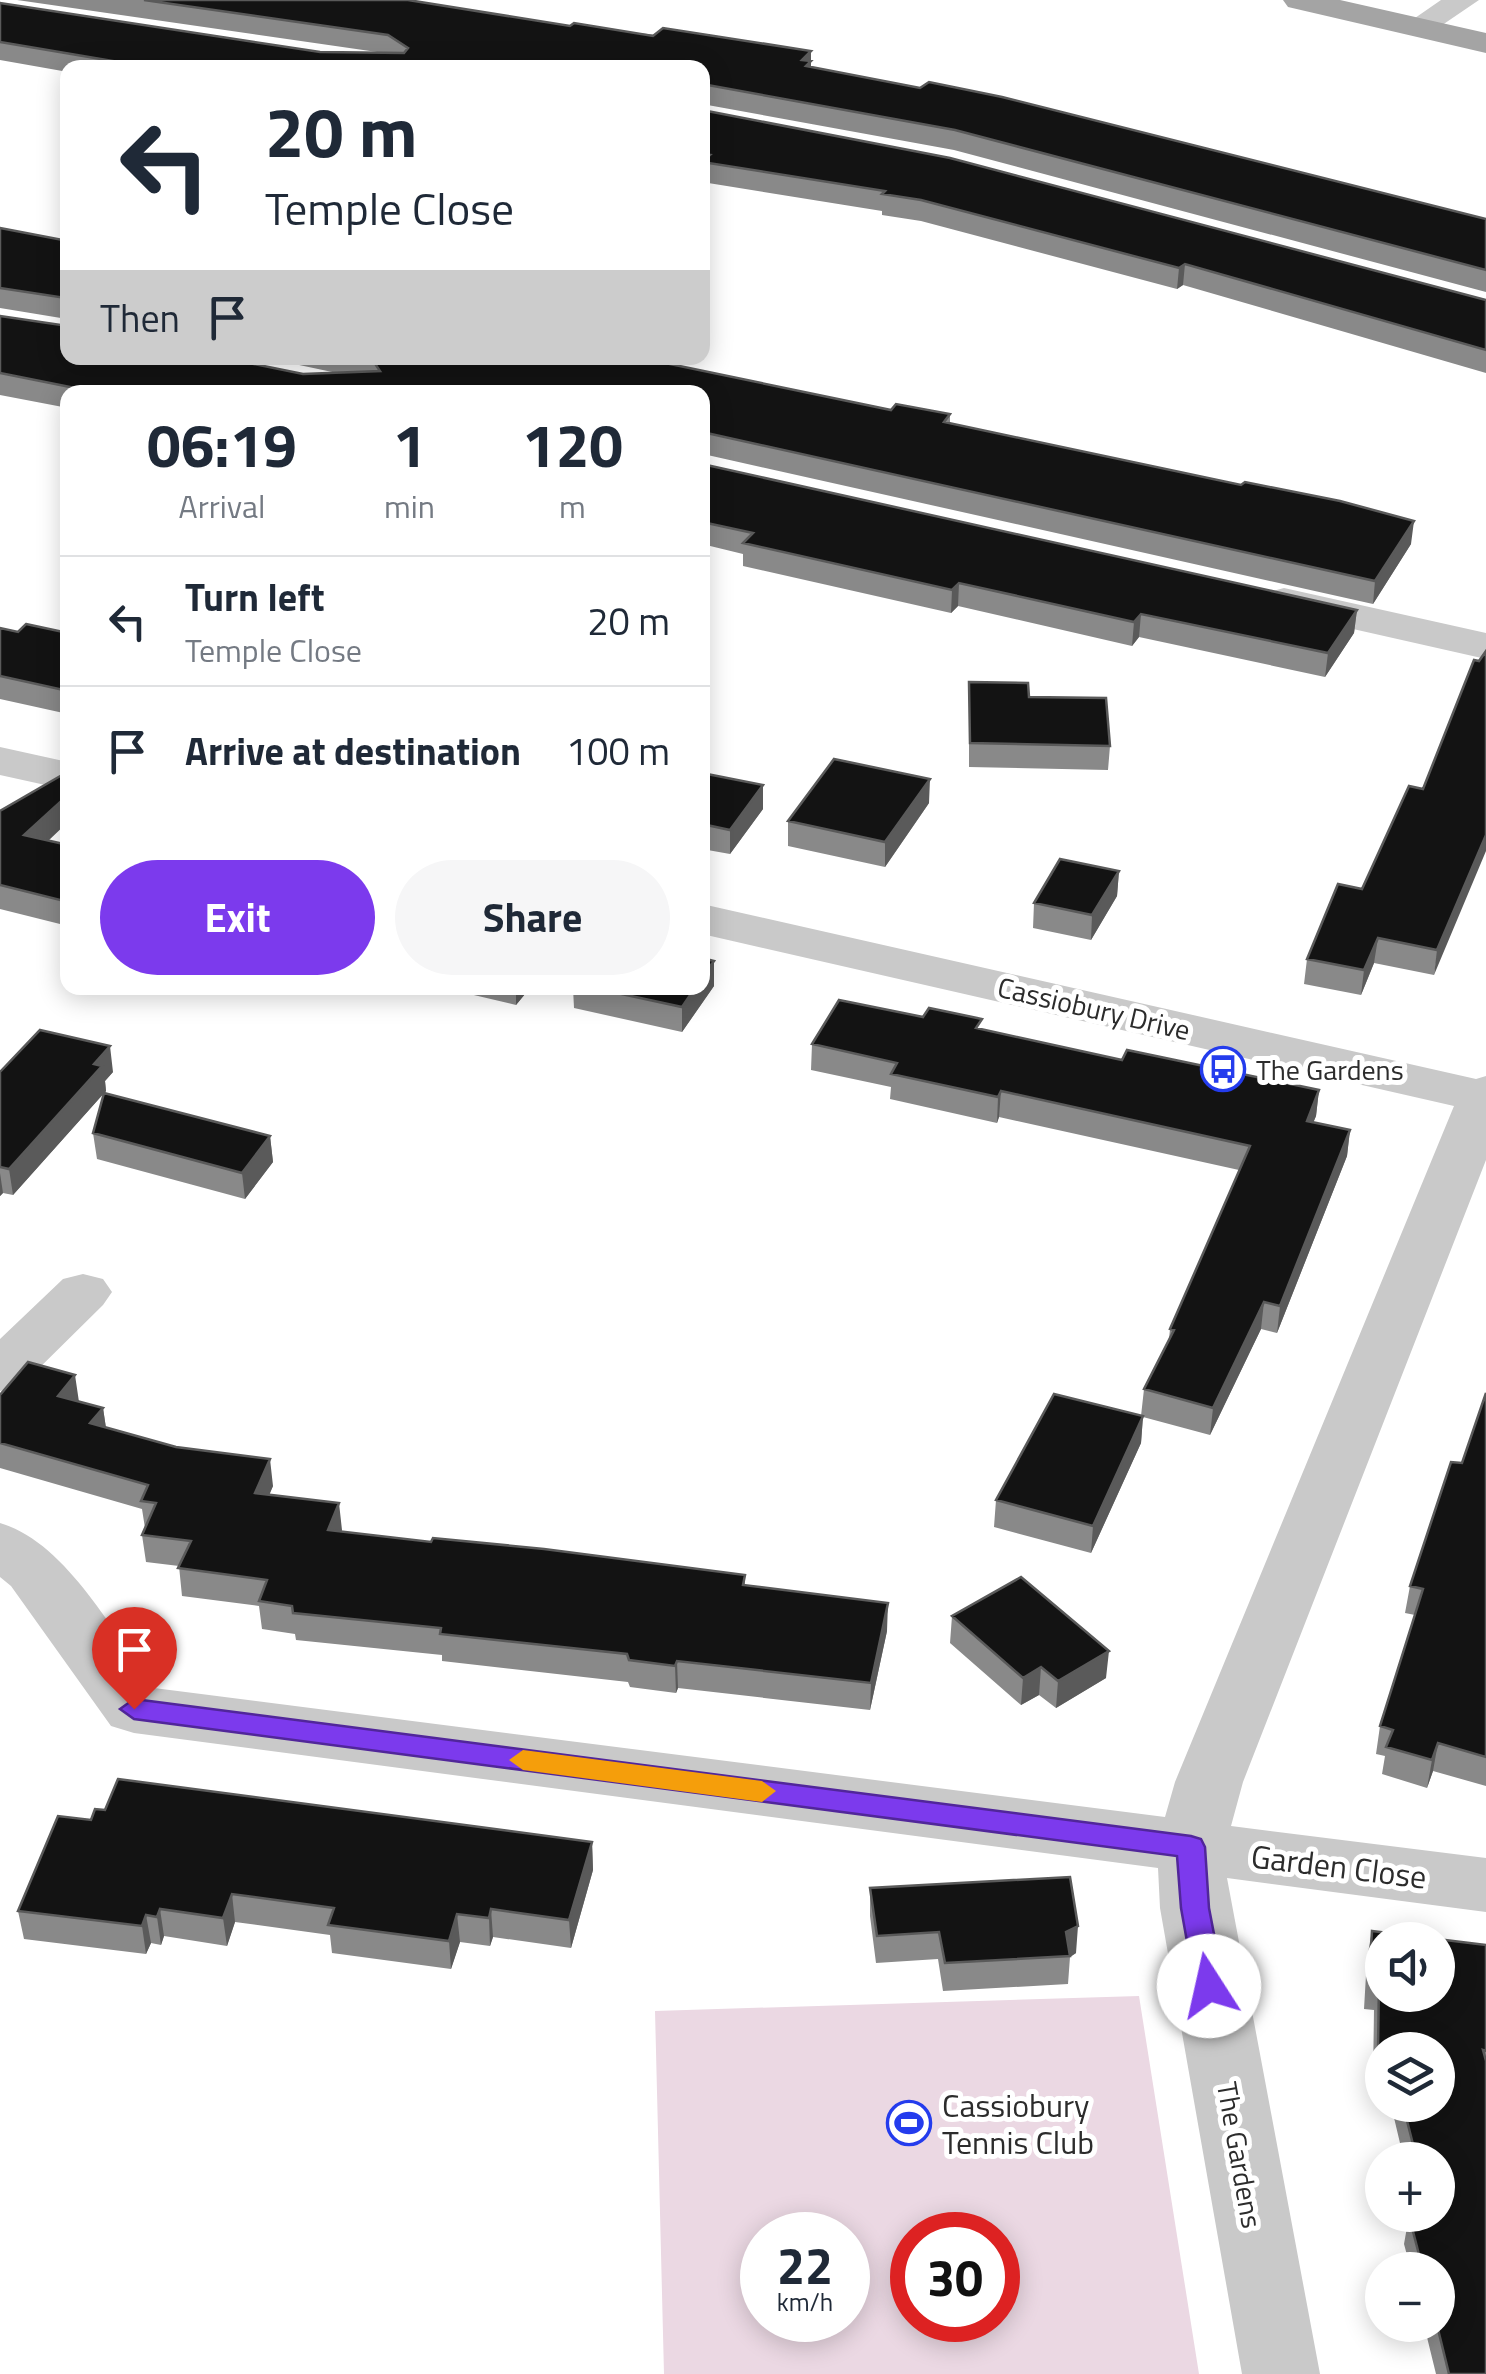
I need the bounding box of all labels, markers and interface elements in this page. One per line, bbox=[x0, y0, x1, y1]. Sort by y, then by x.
text: 20 m bbox=[265, 78, 418, 184]
icon: left bbox=[100, 100, 230, 230]
text: Temple Close bbox=[265, 174, 514, 242]
text: Then bbox=[100, 289, 180, 347]
icon: arrive bbox=[200, 290, 255, 345]
text: 06:19 bbox=[147, 399, 297, 490]
text: 1 bbox=[393, 399, 426, 490]
text: 120 bbox=[522, 399, 623, 490]
text: Arrival bbox=[179, 482, 265, 530]
text: min bbox=[384, 482, 435, 530]
text: m bbox=[559, 482, 586, 530]
text: Turn left bbox=[185, 568, 325, 626]
text: 20 m bbox=[587, 592, 670, 650]
icon: left bbox=[100, 594, 155, 649]
text: Temple Close bbox=[185, 626, 362, 674]
text: Arrive at destination bbox=[185, 722, 521, 780]
text: 100 m bbox=[566, 722, 670, 780]
icon: arrive bbox=[100, 724, 155, 779]
button: Exit bbox=[100, 860, 375, 975]
button: Share bbox=[395, 860, 670, 975]
street label: Cassiobury Drive bbox=[993, 965, 1195, 1051]
bus stop icon: The Gardens bbox=[1200, 1046, 1246, 1092]
place label: The Gardens bbox=[1256, 1048, 1404, 1091]
pin bbox=[92, 1607, 177, 1710]
icon: arrive bbox=[107, 1622, 162, 1677]
street label: Garden Close bbox=[1249, 1831, 1429, 1901]
map controls bbox=[1365, 1922, 1455, 2342]
button: sound bbox=[1365, 1922, 1455, 2012]
position arrow bbox=[1157, 1934, 1261, 2038]
button: layers bbox=[1365, 2032, 1455, 2122]
street label: The Gardens bbox=[1206, 2079, 1274, 2231]
place label: Cassiobury Tennis Club bbox=[942, 2081, 1094, 2166]
sports icon: Cassiobury Tennis Club bbox=[886, 2100, 932, 2146]
button: + bbox=[1365, 2142, 1455, 2232]
speed limit sign: 30 bbox=[890, 2212, 1020, 2342]
text: 22 bbox=[777, 2227, 833, 2303]
button: − bbox=[1365, 2252, 1455, 2342]
text: km/h bbox=[777, 2283, 833, 2321]

